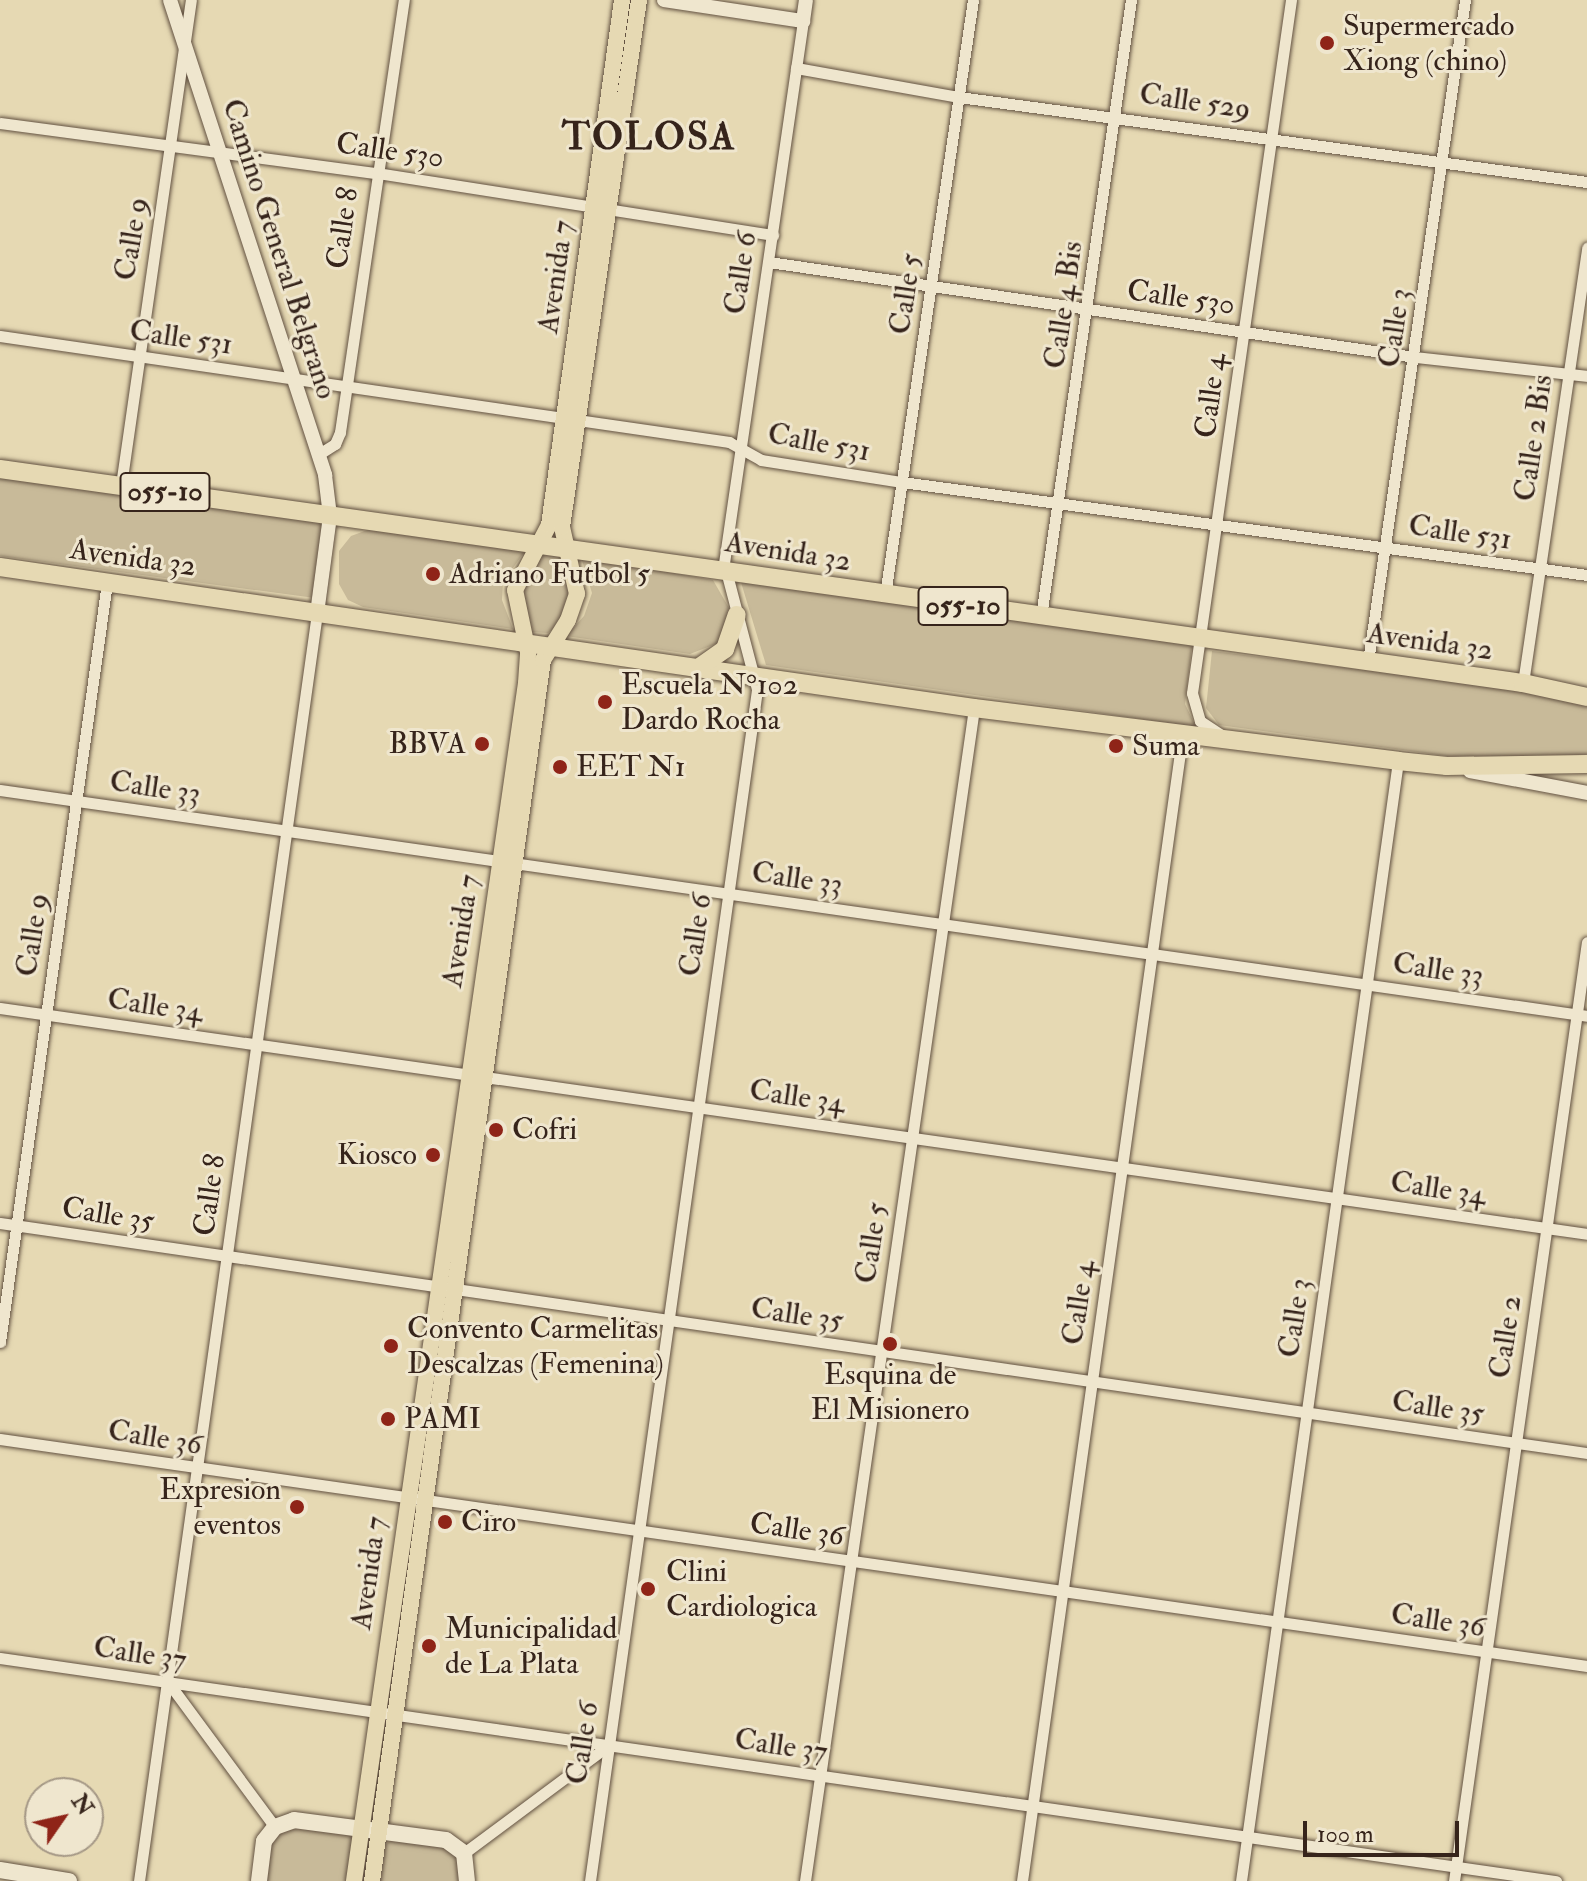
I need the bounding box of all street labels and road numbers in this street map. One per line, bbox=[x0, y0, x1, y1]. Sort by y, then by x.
street label: Calle 529 bbox=[1137, 76, 1253, 128]
street label: Camino General Belgrano bbox=[214, 95, 344, 403]
street label: Calle 530 bbox=[334, 126, 446, 176]
street label: Calle 8 bbox=[319, 185, 367, 271]
street label: Calle 9 bbox=[108, 195, 156, 283]
street label: Avenida 7 bbox=[530, 218, 582, 336]
street label: Calle 6 bbox=[717, 229, 765, 317]
street label: Calle 4 Bis bbox=[1037, 239, 1091, 371]
street label: Calle 5 bbox=[883, 251, 929, 337]
street label: Calle 530 bbox=[1125, 273, 1237, 323]
street label: Calle 3 bbox=[1372, 286, 1418, 370]
street label: Calle 531 bbox=[127, 313, 235, 363]
street label: Calle 4 bbox=[1188, 352, 1234, 440]
street label: Calle 2 Bis bbox=[1507, 372, 1561, 504]
street label: Calle 531 bbox=[765, 416, 873, 470]
road number: 055-10 bbox=[119, 468, 211, 516]
street label: Calle 531 bbox=[1406, 508, 1514, 558]
street label: Avenida 32 bbox=[722, 524, 854, 580]
street label: Avenida 32 bbox=[68, 531, 198, 585]
road number: 055-10 bbox=[917, 582, 1009, 630]
street label: Avenida 32 bbox=[1365, 615, 1495, 669]
street label: Calle 33 bbox=[107, 764, 203, 812]
street label: Calle 33 bbox=[749, 855, 845, 903]
street label: Avenida 7 bbox=[434, 872, 488, 990]
street label: Calle 9 bbox=[9, 891, 57, 979]
street label: Calle 6 bbox=[672, 891, 720, 979]
street label: Calle 33 bbox=[1390, 946, 1486, 994]
street label: Calle 34 bbox=[105, 982, 205, 1030]
street label: Calle 34 bbox=[747, 1073, 847, 1121]
street label: Calle 8 bbox=[186, 1152, 234, 1238]
street label: Calle 34 bbox=[1388, 1165, 1488, 1213]
street label: Calle 35 bbox=[59, 1190, 157, 1240]
street label: Calle 5 bbox=[849, 1200, 895, 1286]
street label: Calle 4 bbox=[1055, 1259, 1103, 1347]
street label: Calle 3 bbox=[1272, 1276, 1318, 1360]
street label: Calle 35 bbox=[748, 1291, 846, 1339]
street label: Calle 2 bbox=[1482, 1293, 1530, 1381]
street label: Calle 35 bbox=[1389, 1384, 1487, 1432]
street label: Calle 36 bbox=[105, 1413, 205, 1463]
street label: Calle 36 bbox=[747, 1506, 847, 1554]
street label: Avenida 7 bbox=[343, 1514, 395, 1632]
street label: Calle 36 bbox=[1388, 1597, 1488, 1645]
street label: Calle 37 bbox=[91, 1630, 189, 1678]
street label: Calle 6 bbox=[559, 1699, 607, 1787]
street label: Calle 37 bbox=[732, 1722, 830, 1770]

